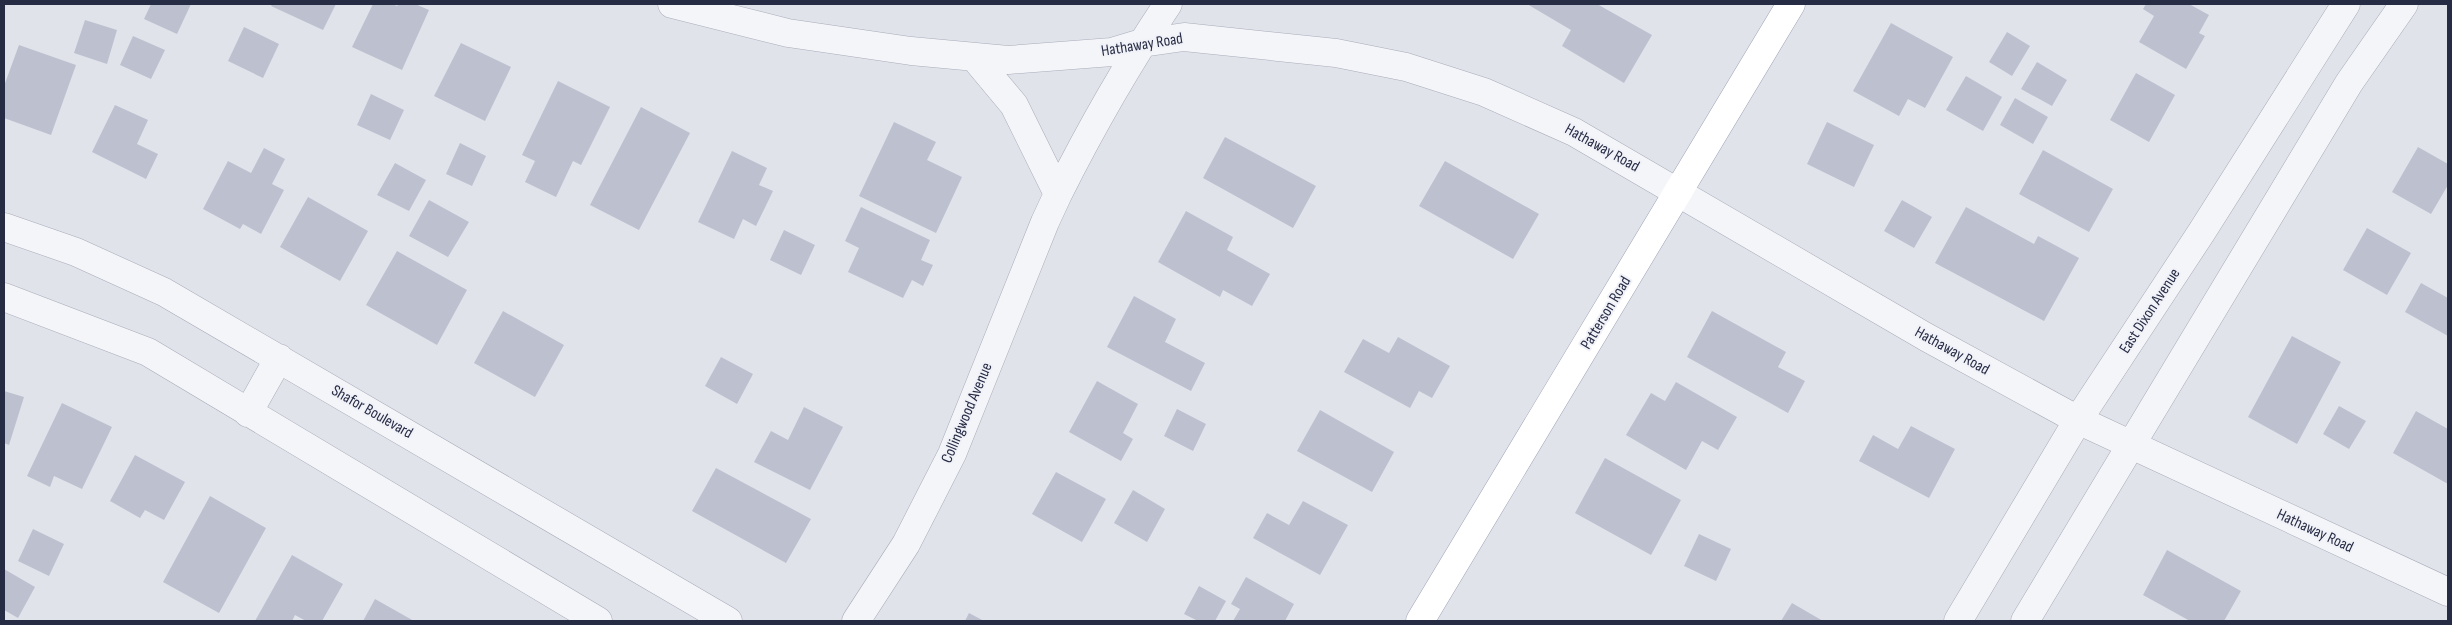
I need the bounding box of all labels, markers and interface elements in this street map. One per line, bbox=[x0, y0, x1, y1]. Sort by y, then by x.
street label: Hathaway Road bbox=[1100, 29, 1184, 61]
street label: Hathaway Road bbox=[1561, 120, 1643, 176]
street label: East Dixon Avenue bbox=[2116, 265, 2184, 357]
street label: Patterson Road bbox=[1577, 273, 1635, 353]
street label: Hathaway Road bbox=[1911, 323, 1993, 379]
street label: Collingwood Avenue bbox=[937, 360, 997, 466]
street label: Shafor Boulevard bbox=[328, 381, 416, 443]
street label: Hathaway Road bbox=[2274, 505, 2356, 557]

